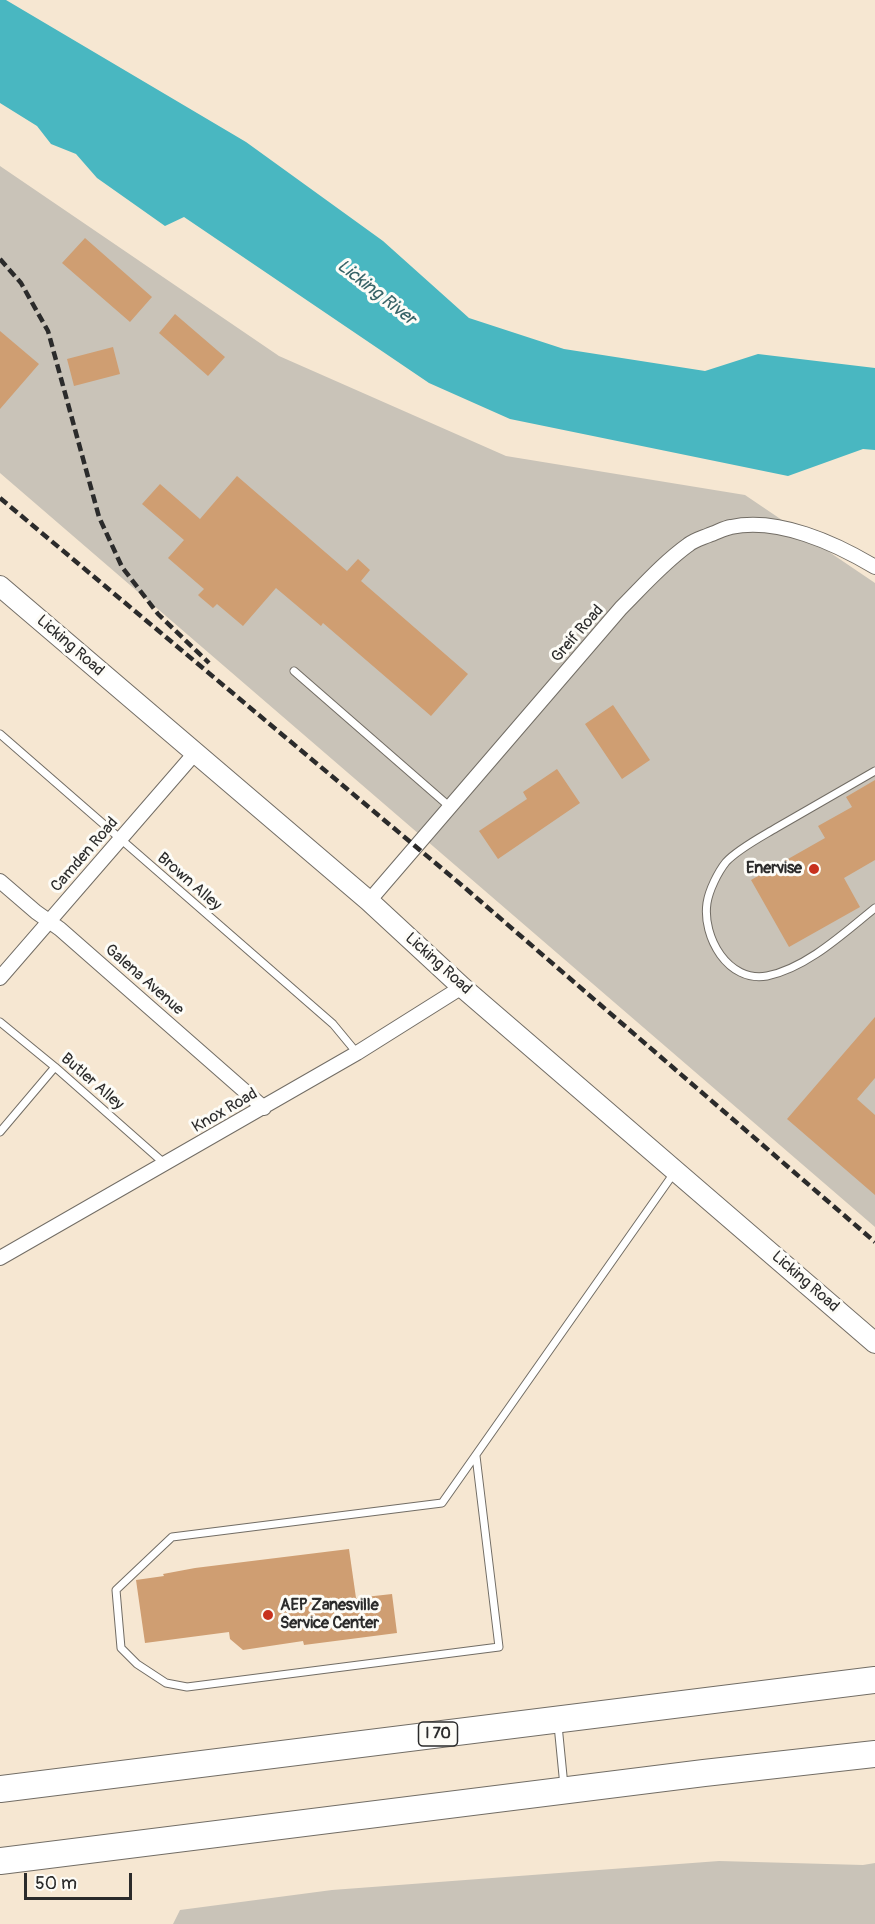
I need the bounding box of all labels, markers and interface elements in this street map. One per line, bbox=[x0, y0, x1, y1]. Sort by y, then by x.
water label: Licking River bbox=[332, 256, 420, 330]
street label: Greif Road bbox=[548, 601, 608, 667]
street label: Licking Road bbox=[32, 612, 108, 680]
street label: Camden Road bbox=[47, 814, 123, 896]
street label: Brown Alley bbox=[153, 849, 225, 915]
place label: Enervise bbox=[746, 859, 802, 879]
marker: Enervise bbox=[807, 862, 821, 876]
street label: Licking Road bbox=[401, 929, 475, 999]
street label: Galena Avenue bbox=[101, 940, 187, 1020]
street label: Butler Alley bbox=[57, 1049, 127, 1115]
street label: Knox Road bbox=[189, 1085, 261, 1137]
street label: Licking Road bbox=[767, 1248, 843, 1316]
place label: AEP Zanesville Service Center bbox=[280, 1596, 379, 1634]
marker: AEP Zanesville Service Center bbox=[261, 1608, 275, 1622]
road number: I 70 bbox=[418, 1722, 458, 1746]
scale bar bbox=[27, 1861, 135, 1899]
text: 50 m bbox=[35, 1872, 77, 1895]

